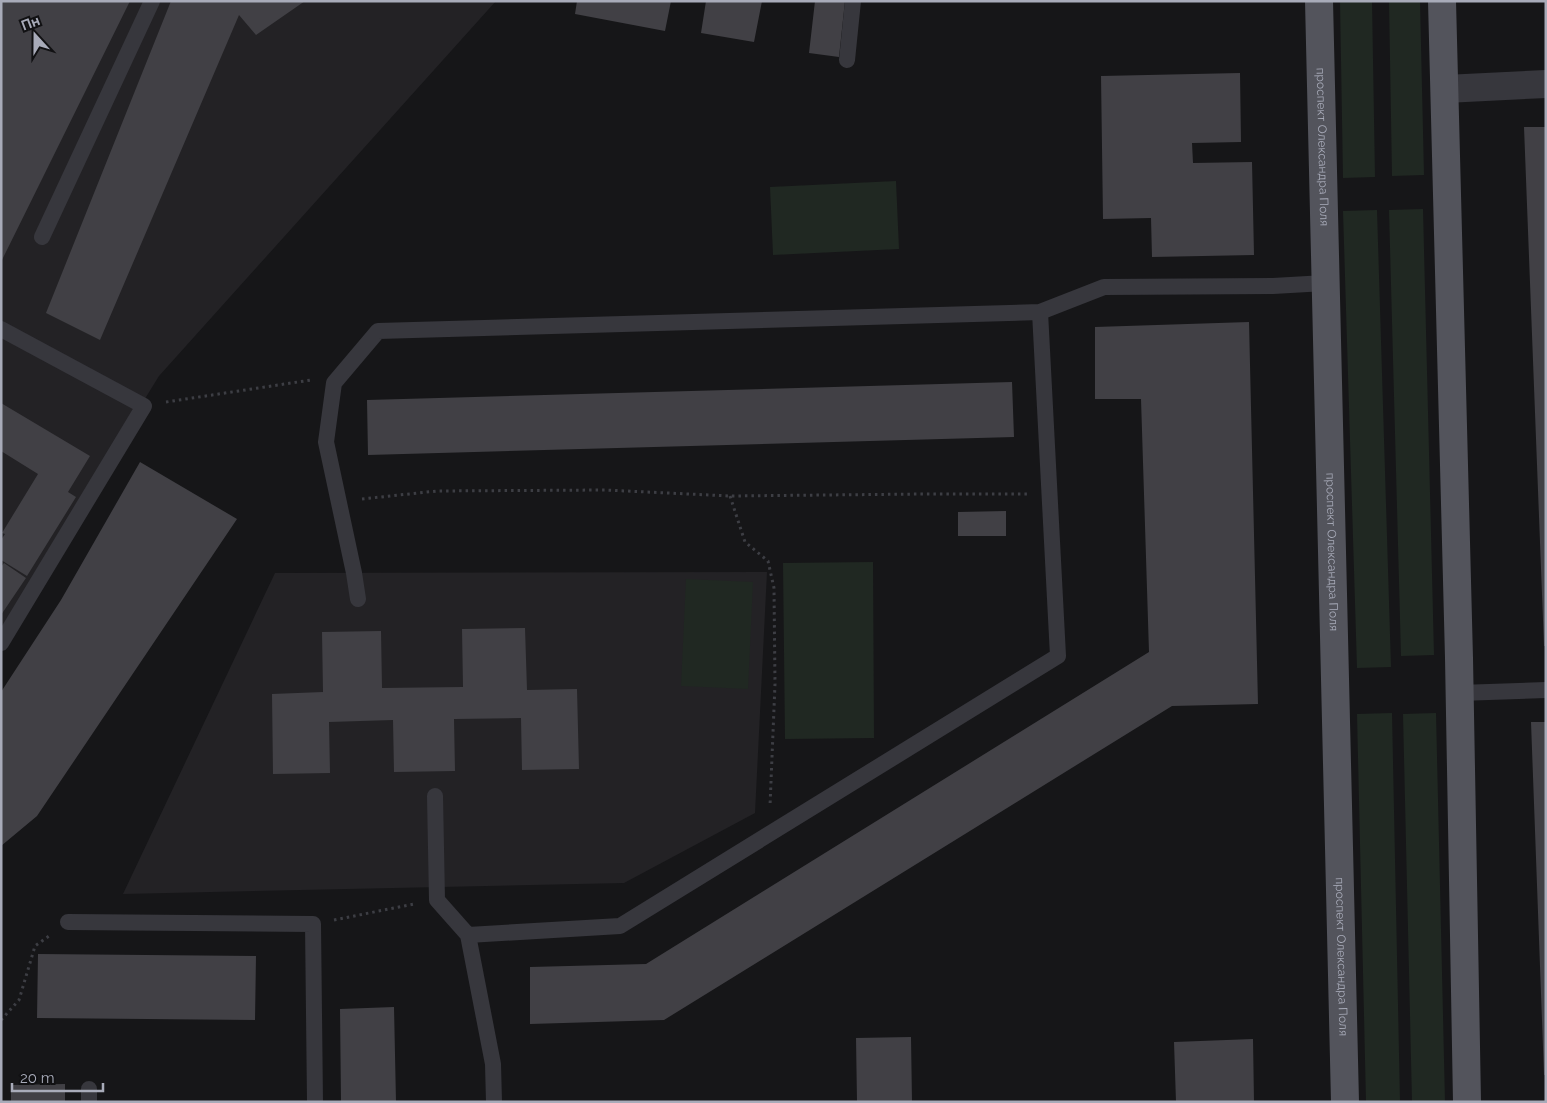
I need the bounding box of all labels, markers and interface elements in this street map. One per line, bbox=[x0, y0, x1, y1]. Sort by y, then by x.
north arrow bbox=[10, 10, 60, 60]
text: Пн bbox=[19, 12, 42, 34]
street label: проспект Олександра Поля bbox=[1314, 68, 1331, 226]
street label: проспект Олександра Поля bbox=[1323, 472, 1341, 631]
street label: проспект Олександра Поля bbox=[1333, 877, 1350, 1036]
scale bar bbox=[12, 1060, 104, 1092]
text: 20 m bbox=[20, 1069, 55, 1087]

